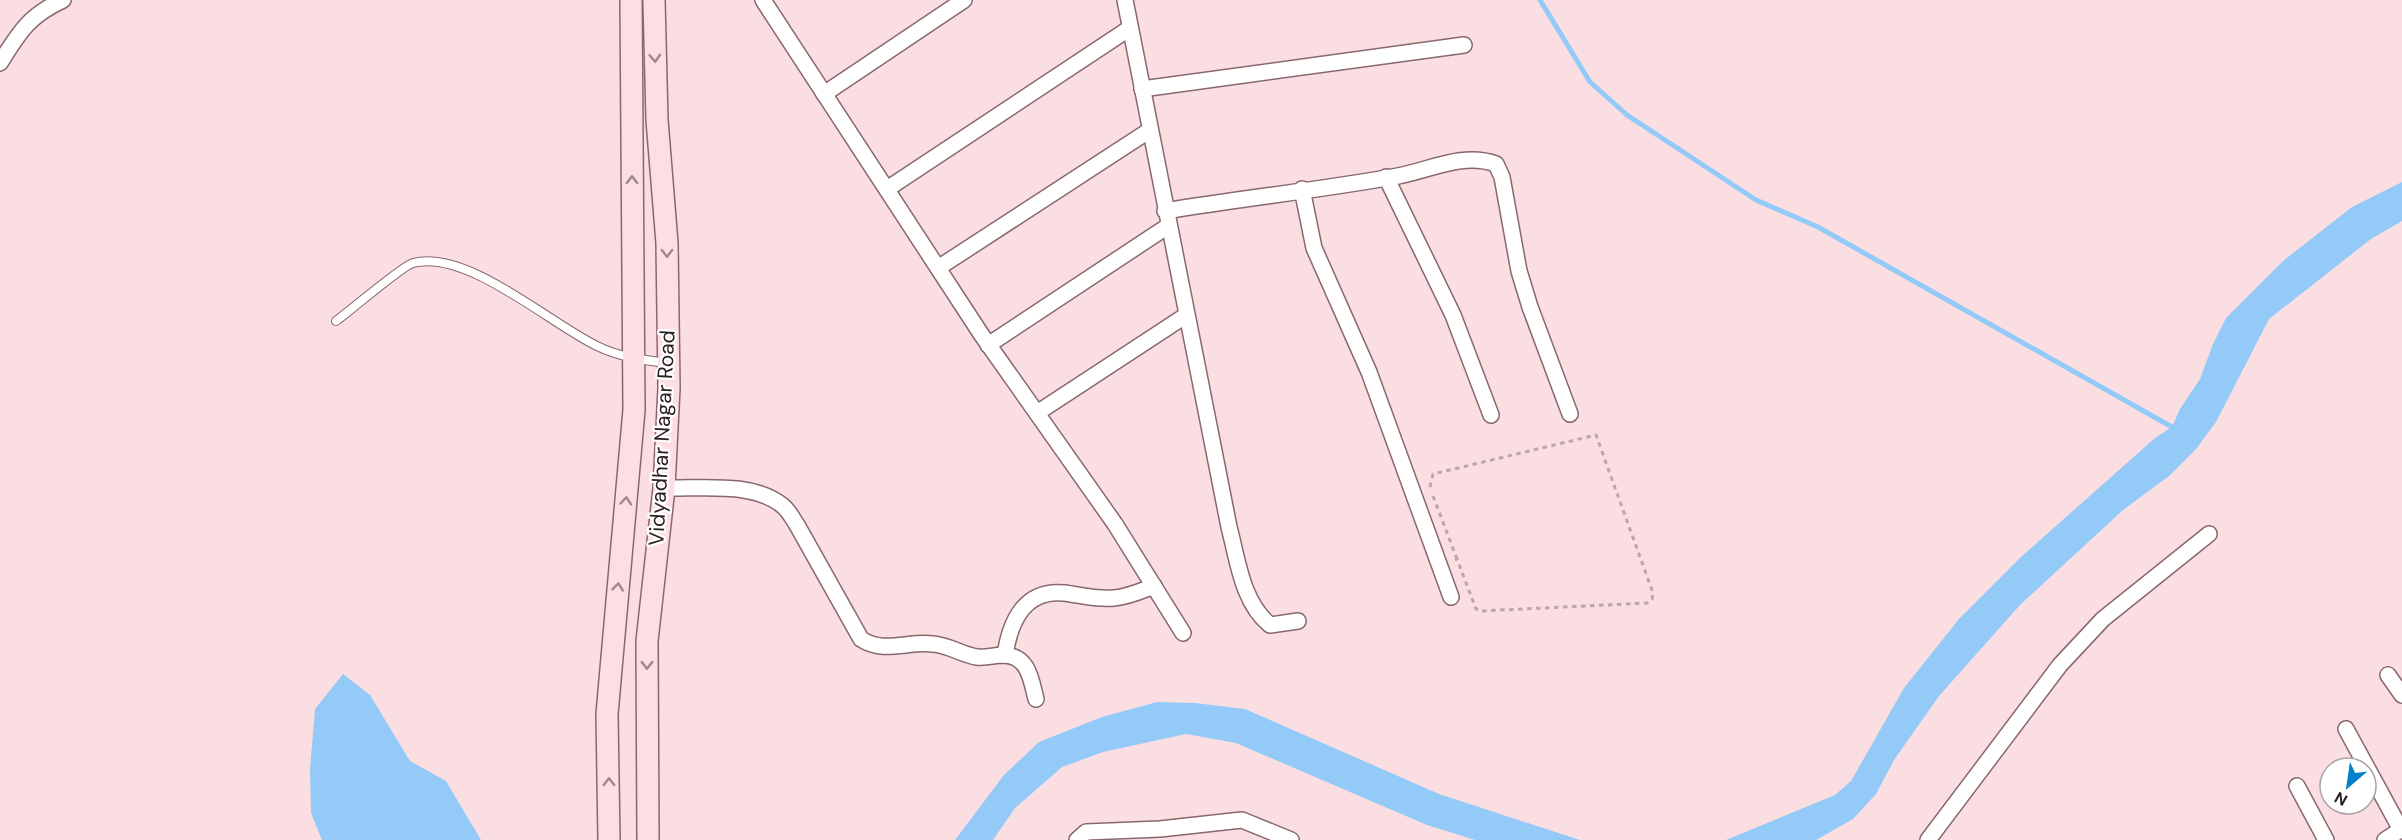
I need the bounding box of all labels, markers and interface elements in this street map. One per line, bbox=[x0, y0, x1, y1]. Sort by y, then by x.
one-way arrow bbox=[649, 54, 662, 63]
one-way arrow bbox=[626, 176, 639, 185]
one-way arrow bbox=[661, 249, 673, 258]
street label: Vidyadhar Nagar Road bbox=[642, 329, 682, 547]
one-way arrow bbox=[619, 496, 632, 505]
one-way arrow bbox=[611, 582, 624, 592]
one-way arrow bbox=[641, 661, 653, 670]
north arrow bbox=[2318, 756, 2378, 816]
one-way arrow bbox=[603, 777, 615, 786]
text: N bbox=[2331, 787, 2351, 811]

